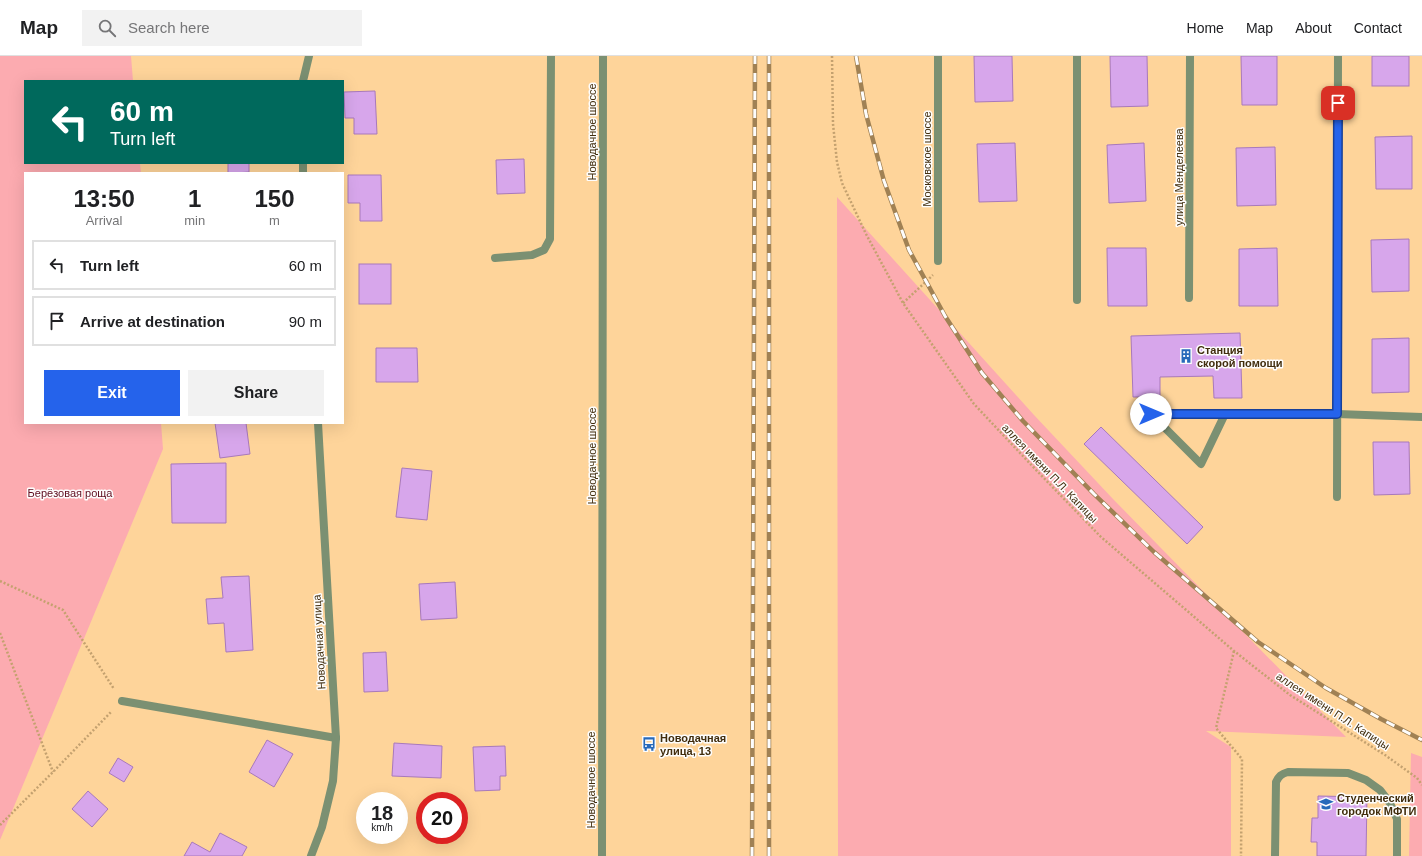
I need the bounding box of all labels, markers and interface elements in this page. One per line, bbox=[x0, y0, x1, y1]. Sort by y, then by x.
search box bbox=[82, 10, 362, 46]
text: Map bbox=[20, 17, 58, 38]
icon: search bbox=[96, 17, 118, 39]
text: Search here bbox=[128, 19, 210, 36]
text: Home bbox=[1187, 20, 1224, 36]
text: Map bbox=[1246, 20, 1273, 36]
text: About bbox=[1295, 20, 1332, 36]
text: Contact bbox=[1354, 20, 1402, 36]
street label: Новодачное шоссе bbox=[586, 83, 598, 181]
pin bbox=[1321, 86, 1355, 120]
icon: arrive bbox=[1327, 92, 1349, 114]
icon: left bbox=[44, 96, 96, 148]
text: 60 m bbox=[110, 96, 174, 127]
street label: Московское шоссе bbox=[921, 111, 933, 207]
street label: улица Менделеева bbox=[1173, 127, 1185, 226]
text: Turn left bbox=[110, 129, 175, 149]
text: 13:50 bbox=[73, 185, 135, 212]
text: 1 bbox=[188, 185, 201, 212]
text: 150 bbox=[255, 185, 295, 212]
text: Arrival bbox=[86, 213, 123, 228]
text: min bbox=[184, 213, 205, 228]
text: m bbox=[269, 213, 280, 228]
icon: left bbox=[46, 254, 68, 276]
text: Turn left bbox=[80, 257, 139, 274]
text: 60 m bbox=[289, 257, 322, 274]
icon: arrive bbox=[46, 310, 68, 332]
text: Arrive at destination bbox=[80, 313, 225, 330]
text: 90 m bbox=[289, 313, 322, 330]
place label: Станция скорой помощи bbox=[1197, 344, 1282, 369]
building icon: Станция скорой помощи bbox=[1178, 348, 1194, 364]
button: Exit bbox=[44, 370, 180, 416]
button: Share bbox=[188, 370, 324, 416]
position arrow bbox=[1130, 393, 1172, 435]
street label: Новодачное шоссе bbox=[586, 407, 598, 505]
street label: аллея имени П.Л. Капицы bbox=[1000, 421, 1100, 525]
park label: Берёзовая роща bbox=[28, 487, 113, 499]
street label: Новодачная улица bbox=[310, 593, 327, 690]
street label: аллея имени П.Л. Капицы bbox=[1274, 670, 1392, 752]
street label: Новодачное шоссе bbox=[585, 731, 597, 829]
place label: Новодачная улица, 13 bbox=[660, 732, 726, 757]
bus stop icon: Новодачная улица, 13 bbox=[641, 736, 657, 752]
speed limit sign: 20 bbox=[416, 792, 468, 844]
place label: Студенческий городок МФТИ bbox=[1337, 792, 1417, 817]
school or university icon: Студенческий городок МФТИ bbox=[1318, 796, 1334, 812]
text: 18 bbox=[371, 802, 393, 824]
text: km/h bbox=[371, 822, 393, 833]

